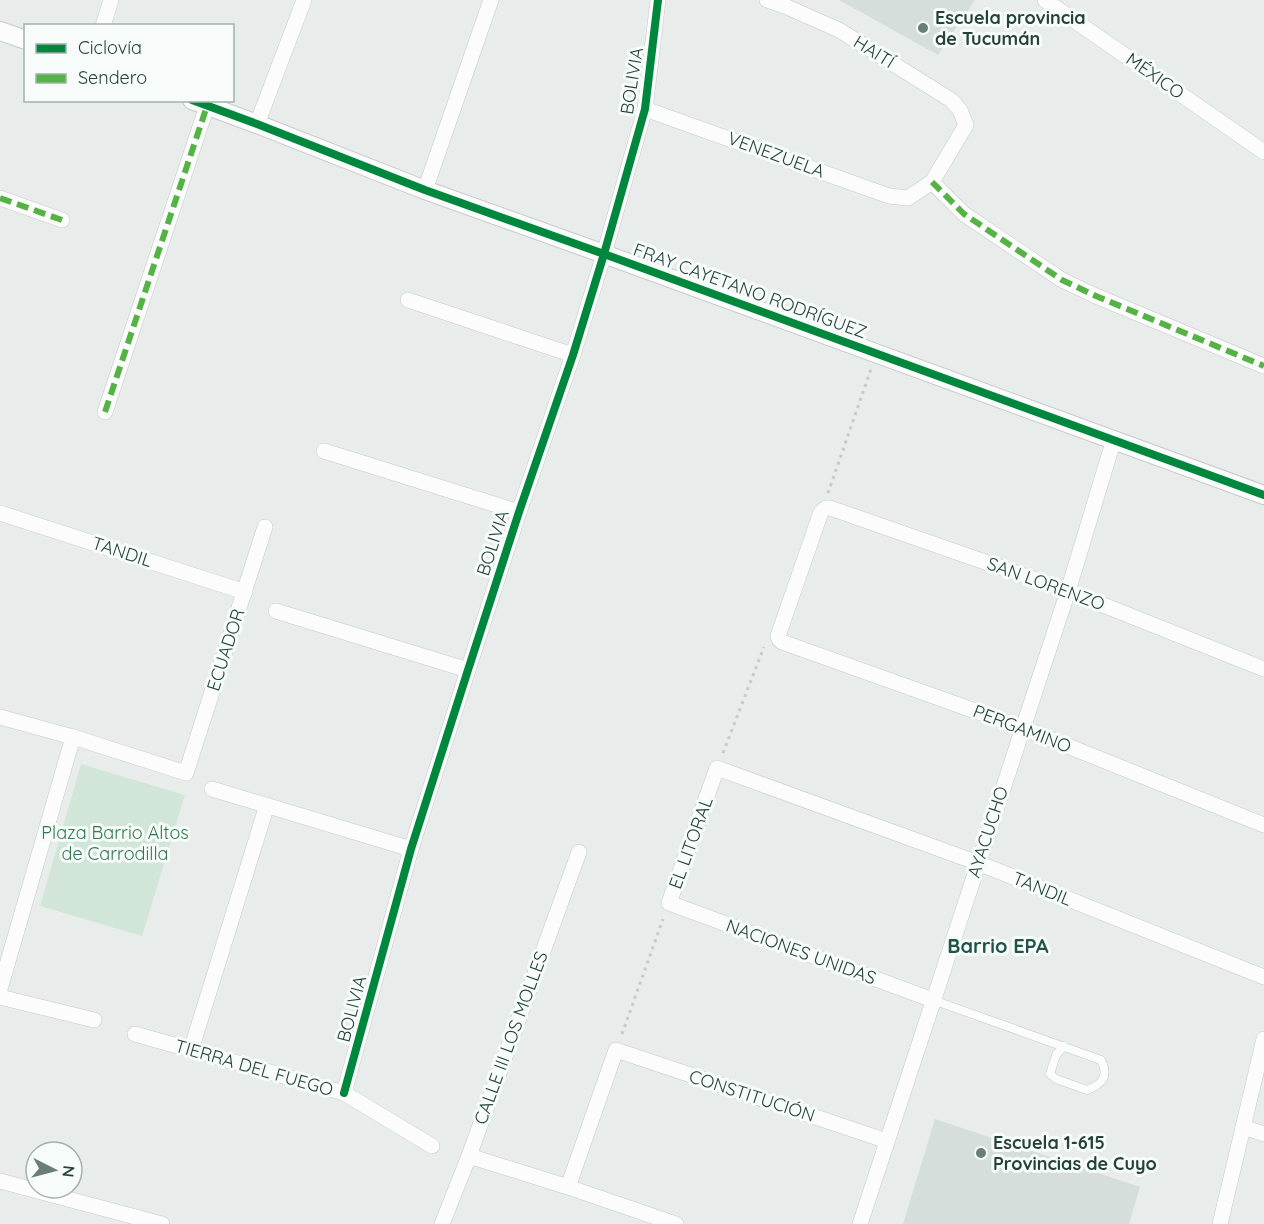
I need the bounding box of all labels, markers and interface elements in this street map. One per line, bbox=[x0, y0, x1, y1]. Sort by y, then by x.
place label: Escuela provincia de Tucumán bbox=[935, 6, 1086, 50]
marker: Escuela provincia de Tucumán bbox=[916, 21, 930, 35]
legend bbox=[24, 24, 234, 102]
street label: HAITÍ bbox=[849, 30, 900, 73]
text: Ciclovía bbox=[78, 36, 142, 59]
street label: BOLIVIA bbox=[615, 45, 648, 116]
street label: MÉXICO bbox=[1122, 47, 1189, 104]
text: Sendero bbox=[78, 66, 147, 89]
street label: VENEZUELA bbox=[725, 126, 828, 183]
street label: FRAY CAYETANO RODRÍGUEZ bbox=[630, 238, 870, 344]
street label: BOLIVIA bbox=[471, 507, 514, 579]
street label: TANDIL bbox=[89, 531, 155, 572]
street label: SAN LORENZO bbox=[984, 552, 1108, 615]
street label: ECUADOR bbox=[201, 606, 250, 694]
street label: PERGAMINO bbox=[970, 699, 1075, 758]
street label: AYACUCHO bbox=[962, 783, 1013, 880]
street label: EL LITORAL bbox=[663, 793, 718, 892]
park label: Plaza Barrio Altos de Carrodilla bbox=[41, 821, 189, 865]
street label: TANDIL bbox=[1009, 866, 1076, 911]
street label: NACIONES UNIDAS bbox=[723, 914, 879, 989]
district label: Barrio EPA bbox=[947, 933, 1049, 958]
street label: CALLE III LOS MOLLES bbox=[469, 948, 553, 1128]
street label: BOLIVIA bbox=[332, 973, 371, 1045]
street label: TIERRA DEL FUEGO bbox=[172, 1034, 336, 1101]
street label: CONSTITUCIÓN bbox=[686, 1064, 818, 1127]
place label: Escuela 1-615 Provincias de Cuyo bbox=[993, 1131, 1157, 1175]
north arrow bbox=[24, 1140, 84, 1200]
marker: Escuela 1-615 Provincias de Cuyo bbox=[974, 1146, 988, 1160]
text: N bbox=[58, 1165, 79, 1178]

